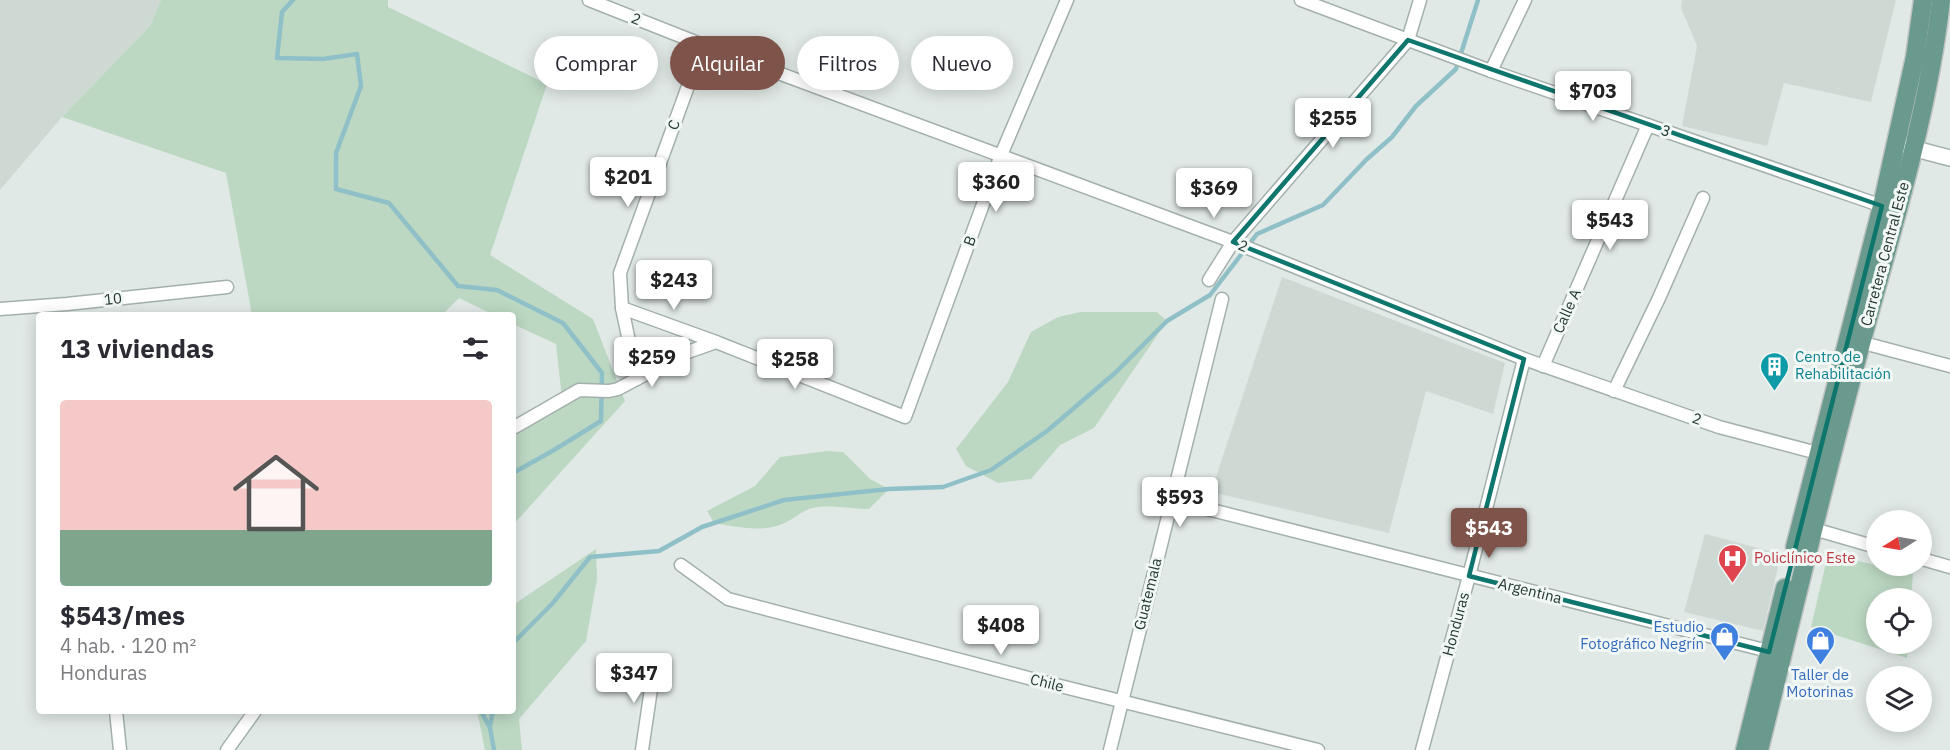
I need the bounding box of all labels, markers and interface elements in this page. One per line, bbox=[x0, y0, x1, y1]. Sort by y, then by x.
street label: 2 bbox=[628, 8, 644, 29]
chip: Comprar bbox=[534, 36, 658, 90]
chip: Alquilar bbox=[670, 36, 785, 90]
chip: Filtros bbox=[797, 36, 899, 90]
chip: Nuevo bbox=[911, 36, 1013, 90]
pin: $703 bbox=[1557, 71, 1629, 122]
text: $703 bbox=[1569, 77, 1617, 104]
pin: $255 bbox=[1297, 98, 1369, 149]
text: $255 bbox=[1309, 104, 1357, 131]
street label: C bbox=[663, 117, 684, 132]
street label: 3 bbox=[1659, 120, 1674, 141]
pin: $201 bbox=[592, 157, 664, 208]
pin: $360 bbox=[960, 162, 1032, 213]
text: $201 bbox=[604, 163, 652, 190]
text: $360 bbox=[972, 168, 1020, 195]
pin: $369 bbox=[1178, 168, 1250, 219]
text: $369 bbox=[1190, 174, 1238, 201]
street label: Carretera Central Este bbox=[1856, 180, 1913, 328]
pin: $543 bbox=[1574, 200, 1646, 251]
text: $543 bbox=[1586, 206, 1634, 233]
street label: B bbox=[959, 233, 980, 249]
street label: 2 bbox=[1235, 235, 1251, 256]
pin: $243 bbox=[638, 260, 710, 311]
text: $243 bbox=[650, 266, 698, 293]
street label: Calle A bbox=[1548, 285, 1585, 336]
street label: 10 bbox=[103, 288, 123, 309]
text: 13 viviendas bbox=[60, 331, 214, 365]
icon: filters bbox=[459, 332, 492, 365]
pin: $259 bbox=[616, 337, 688, 388]
pin: $258 bbox=[759, 339, 831, 390]
text: $259 bbox=[628, 343, 676, 370]
text: $258 bbox=[771, 345, 819, 372]
place label: Centro de Rehabilitación bbox=[1795, 347, 1891, 383]
building icon: Centro de Rehabilitación bbox=[1758, 350, 1790, 392]
street label: 2 bbox=[1690, 408, 1705, 429]
icon: home bbox=[222, 439, 330, 547]
pin: $593 bbox=[1144, 477, 1216, 528]
text: $593 bbox=[1156, 483, 1204, 510]
pin: $543 bbox=[1453, 508, 1525, 559]
north arrow bbox=[1866, 510, 1932, 576]
map controls bbox=[1866, 510, 1932, 732]
text: $543 bbox=[1465, 514, 1513, 541]
hospital icon: Policlínico Este bbox=[1717, 542, 1749, 584]
place label: Policlínico Este bbox=[1754, 548, 1855, 567]
street label: Guatemala bbox=[1129, 556, 1166, 632]
street label: Argentina bbox=[1496, 573, 1564, 608]
button: locate bbox=[1866, 588, 1932, 654]
street label: Honduras bbox=[1438, 590, 1473, 658]
text: $543/mes bbox=[60, 598, 185, 632]
pin: $408 bbox=[965, 605, 1037, 656]
text: $408 bbox=[977, 611, 1025, 638]
place label: Estudio Fotográfico Negrín bbox=[1580, 617, 1704, 653]
shop icon: Estudio Fotográfico Negrín bbox=[1709, 620, 1741, 662]
shop icon: Taller de Motorinas bbox=[1804, 624, 1836, 666]
text: 4 hab. · 120 m² bbox=[60, 632, 196, 659]
pin: $347 bbox=[598, 653, 670, 704]
text: Honduras bbox=[60, 659, 147, 686]
text: $347 bbox=[610, 659, 658, 686]
place label: Taller de Motorinas bbox=[1786, 665, 1854, 701]
button: layers bbox=[1866, 666, 1932, 732]
street label: Chile bbox=[1028, 669, 1066, 696]

